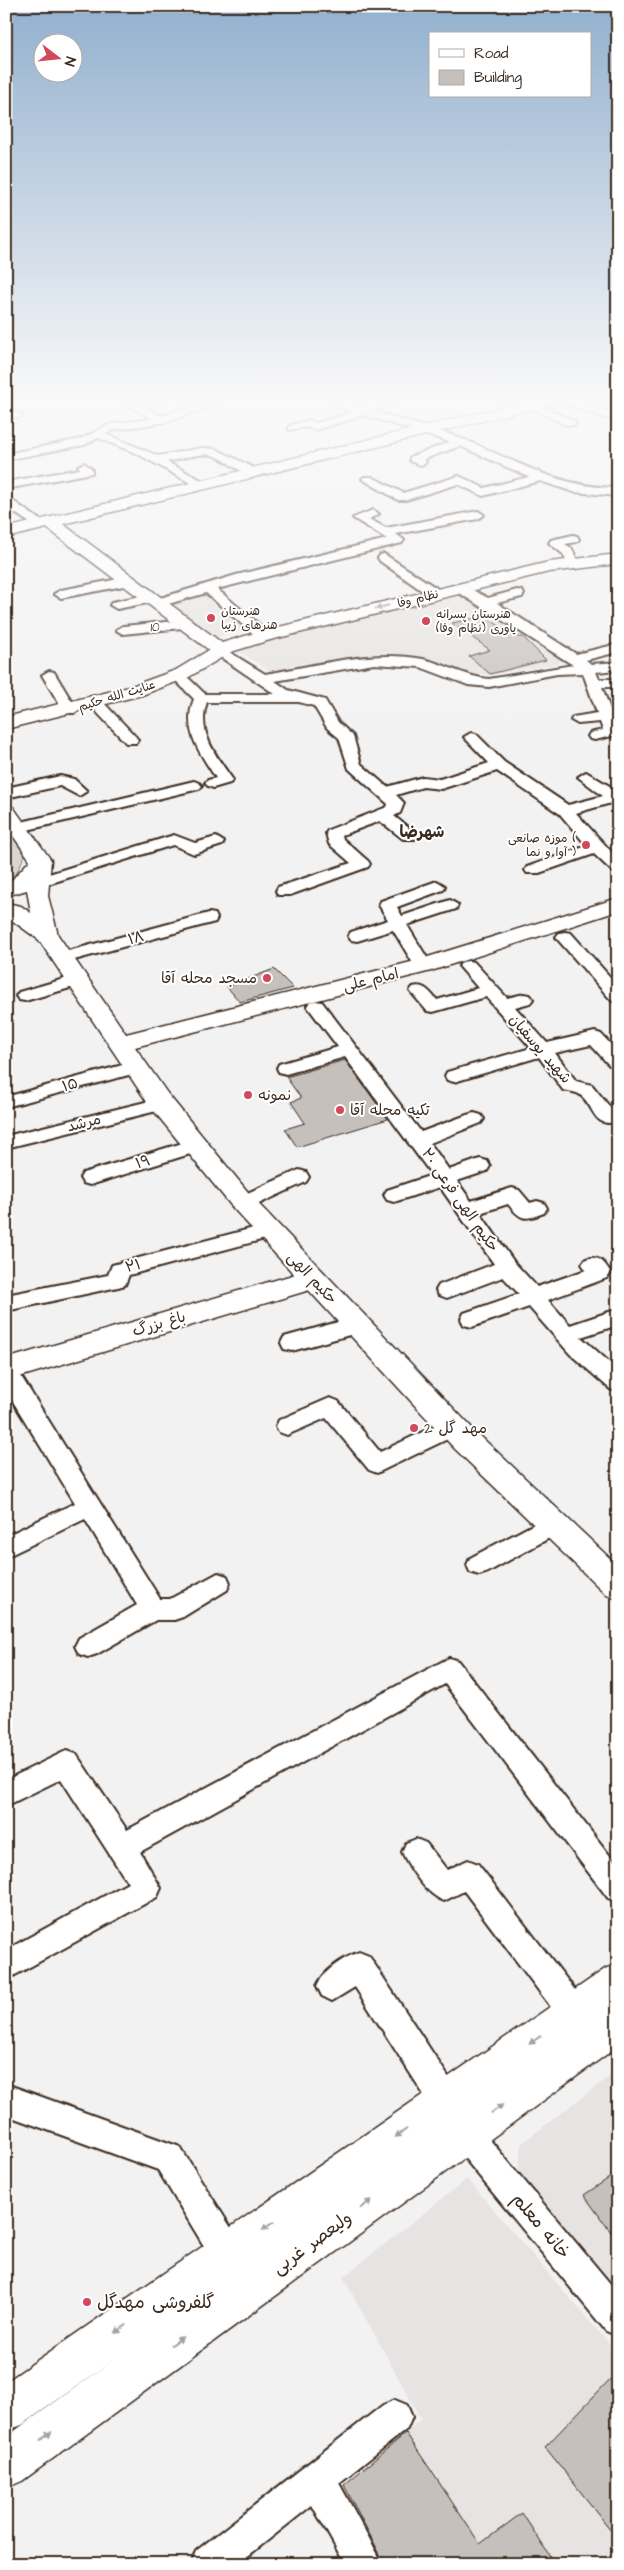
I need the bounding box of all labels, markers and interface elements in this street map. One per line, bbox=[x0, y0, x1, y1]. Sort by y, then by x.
north arrow bbox=[32, 32, 82, 82]
legend bbox=[429, 32, 592, 98]
text: Road bbox=[474, 43, 509, 64]
text: N bbox=[59, 54, 80, 68]
text: Building bbox=[474, 67, 522, 89]
street label: نظام وفا bbox=[396, 586, 440, 612]
place label: هنرستان هنرهای زیبا bbox=[221, 603, 277, 634]
one-way arrow bbox=[374, 604, 389, 612]
place label: هنرستان پسرانه یاوری (نظام وفا) bbox=[436, 606, 516, 637]
marker: هنرستان هنرهای زیبا bbox=[205, 612, 217, 624]
marker: هنرستان پسرانه یاوری (نظام وفا) bbox=[420, 615, 432, 627]
street label: 10 bbox=[150, 619, 160, 636]
street label: عنایت الله حکیم bbox=[77, 676, 157, 716]
district label: شهرضا bbox=[400, 821, 444, 843]
place label: موزه صانعی ( آوا و نما ) bbox=[508, 830, 576, 861]
marker: موزه صانعی ( آوا و نما ) bbox=[580, 839, 592, 851]
street label: ۱۸ bbox=[126, 926, 146, 950]
street label: امام علی bbox=[341, 963, 401, 997]
place label: مسجد محله آقا bbox=[161, 968, 257, 989]
marker: مسجد محله آقا bbox=[261, 972, 273, 984]
street label: شهید یوسفیان bbox=[504, 1010, 576, 1088]
street label: ۱۵ bbox=[59, 1073, 81, 1097]
place label: نمونه bbox=[258, 1085, 292, 1106]
marker: نمونه bbox=[242, 1089, 254, 1101]
place label: تکیه محله آقا bbox=[350, 1100, 430, 1121]
marker: تکیه محله آقا bbox=[334, 1104, 346, 1116]
street label: مرشد bbox=[65, 1109, 103, 1137]
street label: حکیم الهی فرعی ۲۰ bbox=[415, 1144, 504, 1257]
street label: ۱۹ bbox=[133, 1150, 153, 1174]
street label: حکیم الهی bbox=[282, 1247, 342, 1309]
street label: ۲۱ bbox=[123, 1254, 143, 1278]
street label: باغ بزرگ bbox=[130, 1306, 188, 1342]
place label: مهد گل 2 bbox=[424, 1418, 487, 1439]
marker: مهد گل 2 bbox=[408, 1422, 420, 1434]
one-way arrow bbox=[528, 2035, 542, 2045]
one-way arrow bbox=[490, 2104, 504, 2114]
one-way arrow bbox=[395, 2128, 408, 2138]
street label: خانه معلم bbox=[505, 2188, 576, 2265]
one-way arrow bbox=[359, 2200, 372, 2210]
street label: ولیعصر غربی bbox=[267, 2205, 357, 2281]
one-way arrow bbox=[261, 2221, 275, 2231]
place label: گلفروشی مهدگل bbox=[97, 2290, 215, 2315]
marker: گلفروشی مهدگل bbox=[81, 2296, 93, 2308]
one-way arrow bbox=[114, 2324, 127, 2334]
one-way arrow bbox=[170, 2336, 184, 2346]
one-way arrow bbox=[39, 2431, 53, 2441]

